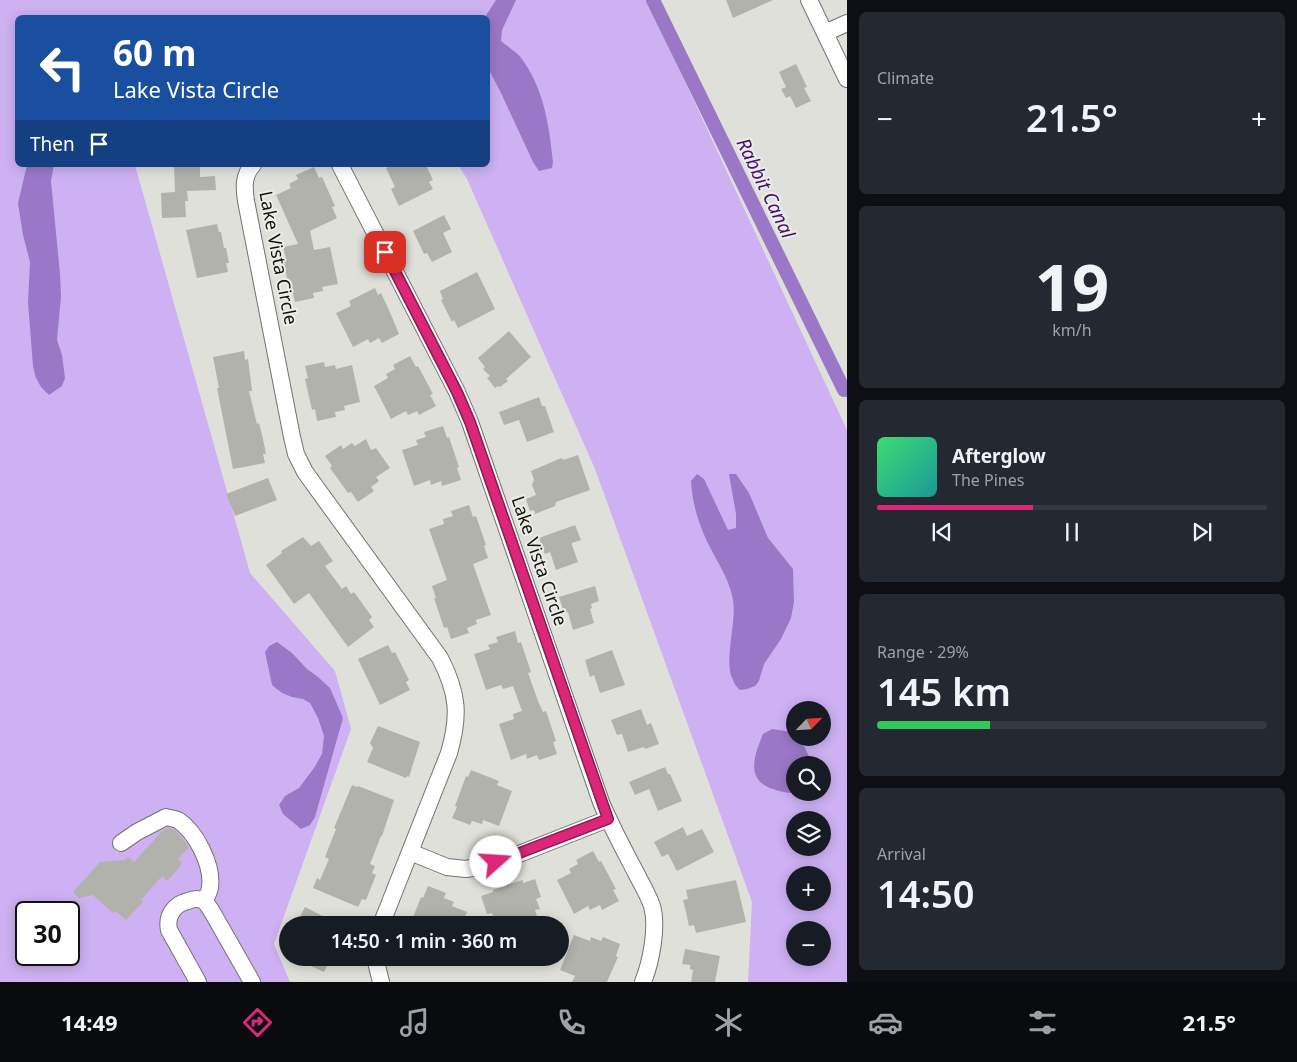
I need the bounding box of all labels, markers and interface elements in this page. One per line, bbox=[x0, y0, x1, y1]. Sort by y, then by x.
text: 60 m bbox=[113, 29, 196, 76]
icon: left bbox=[30, 35, 95, 100]
text: Climate bbox=[877, 67, 934, 89]
text: Lake Vista Circle bbox=[113, 74, 279, 104]
text: 21.5° bbox=[1026, 91, 1118, 143]
text: − bbox=[877, 99, 893, 137]
text: + bbox=[1251, 99, 1267, 137]
icon: arrive bbox=[85, 130, 113, 158]
text: Then bbox=[30, 131, 75, 157]
water label: Rabbit Canal bbox=[731, 134, 802, 243]
street label: Lake Vista Circle bbox=[254, 189, 304, 327]
pin bbox=[364, 231, 406, 273]
icon: arrive bbox=[371, 238, 399, 266]
text: 19 bbox=[1035, 242, 1109, 330]
text: km/h bbox=[1052, 319, 1092, 341]
text: Afterglow bbox=[952, 443, 1046, 469]
text: The Pines bbox=[952, 469, 1024, 491]
street label: Lake Vista Circle bbox=[506, 493, 573, 629]
icon: previous bbox=[928, 518, 956, 546]
icon: pause bbox=[1058, 518, 1086, 546]
icon: next bbox=[1188, 518, 1216, 546]
text: Range · 29% bbox=[877, 641, 969, 663]
text: 145 km bbox=[877, 665, 1011, 717]
north arrow bbox=[786, 701, 831, 746]
map controls bbox=[786, 701, 831, 966]
button: search bbox=[786, 756, 831, 801]
button: layers bbox=[786, 811, 831, 856]
position arrow bbox=[469, 835, 521, 887]
text: Arrival bbox=[877, 843, 926, 865]
button: + bbox=[786, 866, 831, 911]
text: 14:50 bbox=[877, 867, 974, 919]
speed limit sign: 30 bbox=[15, 901, 80, 966]
button: − bbox=[786, 921, 831, 966]
text: 14:50 · 1 min · 360 m bbox=[331, 928, 517, 954]
icon: directions bbox=[240, 1005, 275, 1040]
icon: music bbox=[397, 1005, 432, 1040]
icon: phone bbox=[554, 1005, 589, 1040]
icon: climate bbox=[711, 1005, 746, 1040]
icon: car bbox=[868, 1005, 903, 1040]
icon: filters bbox=[1025, 1005, 1060, 1040]
text: 14:49 bbox=[61, 1007, 118, 1037]
text: 21.5° bbox=[1183, 1007, 1236, 1037]

